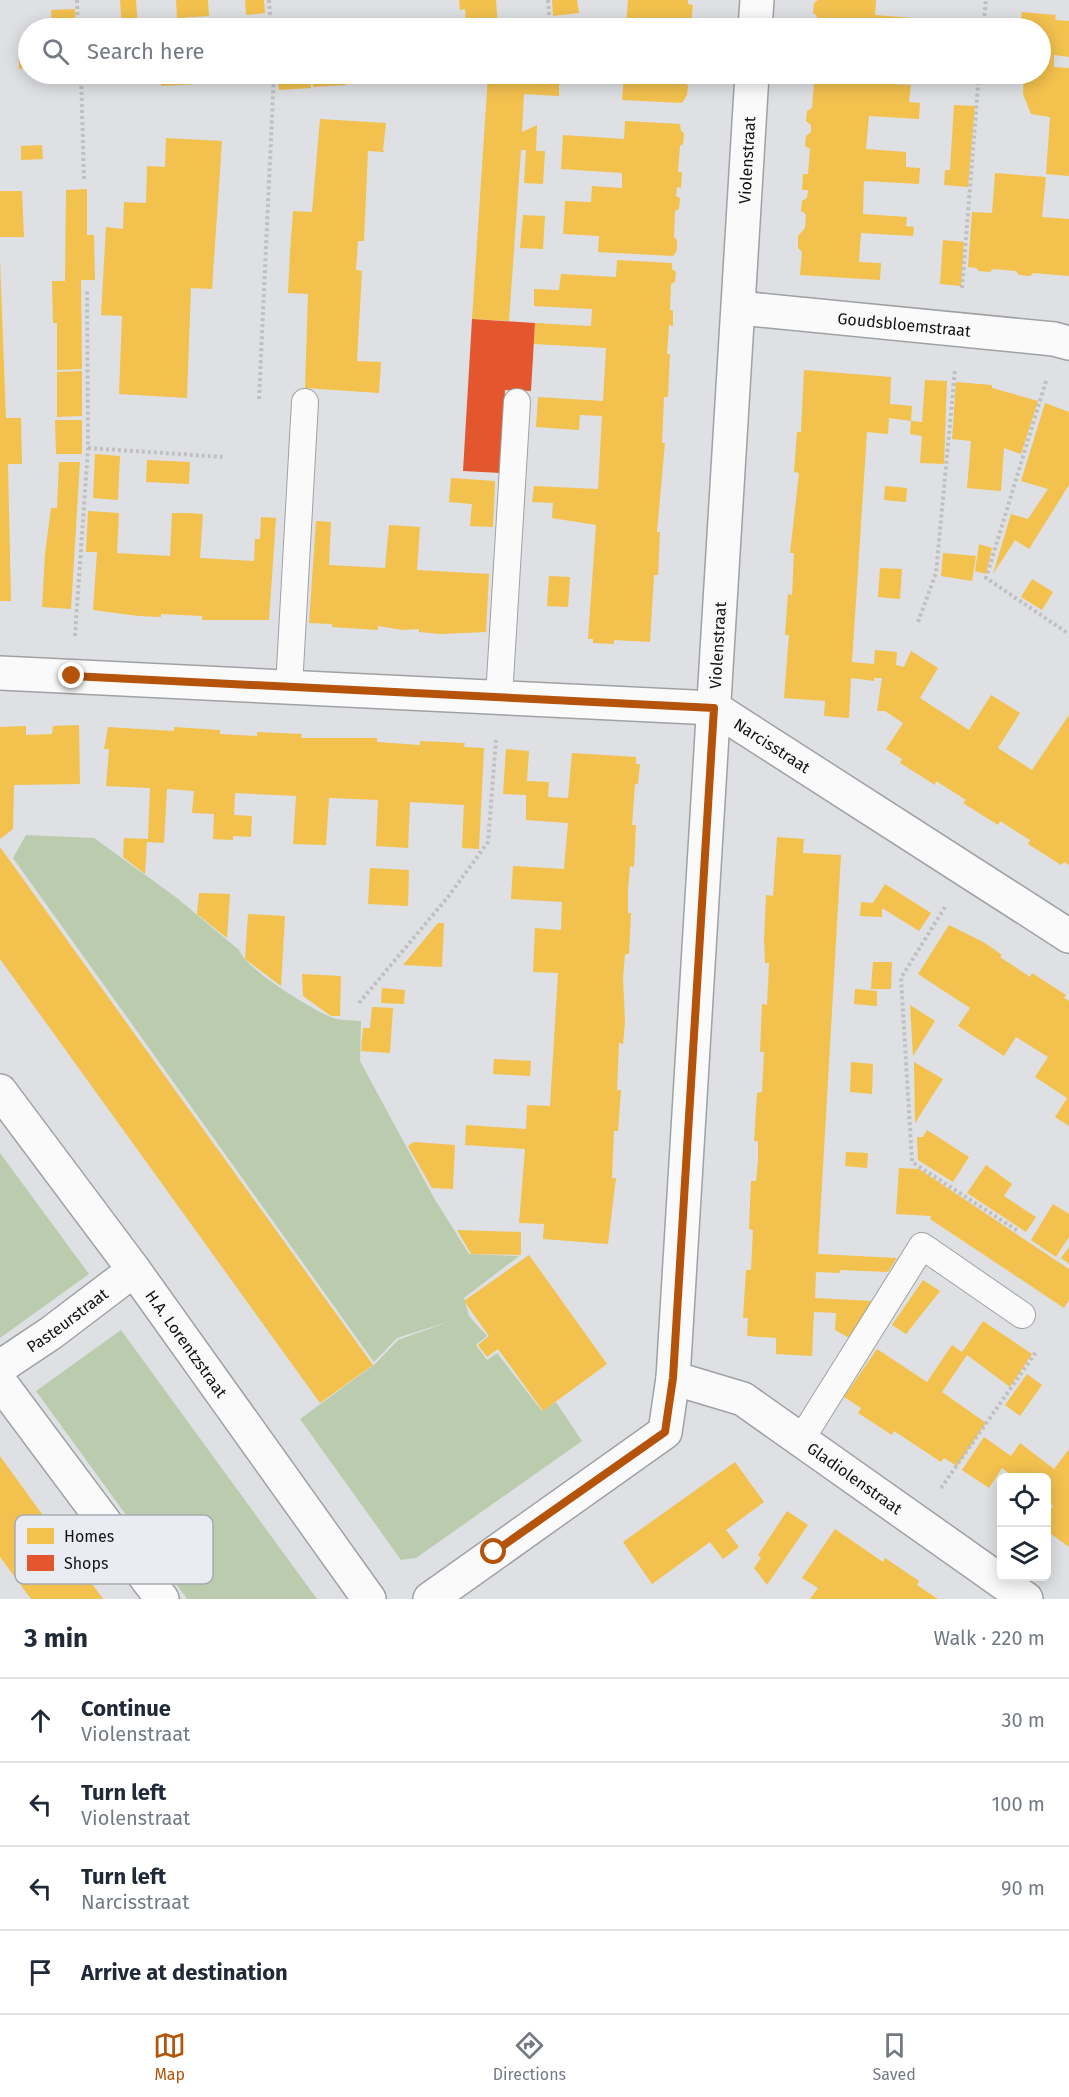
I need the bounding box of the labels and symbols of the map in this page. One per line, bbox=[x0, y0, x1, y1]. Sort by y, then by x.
street label: Violenstraat bbox=[735, 116, 759, 204]
street label: Goudsbloemstraat bbox=[837, 308, 972, 340]
street label: Violenstraat bbox=[705, 601, 730, 689]
route end bbox=[58, 662, 84, 688]
street label: Narcisstraat bbox=[731, 714, 814, 777]
street label: Pasteurstraat bbox=[23, 1284, 112, 1356]
street label: H.A. Lorentzstraat bbox=[142, 1286, 231, 1401]
street label: Gladiolenstraat bbox=[804, 1438, 906, 1518]
legend bbox=[15, 1515, 213, 1584]
text: Homes bbox=[64, 1527, 114, 1546]
route start bbox=[480, 1538, 506, 1564]
text: Shops bbox=[64, 1554, 108, 1573]

